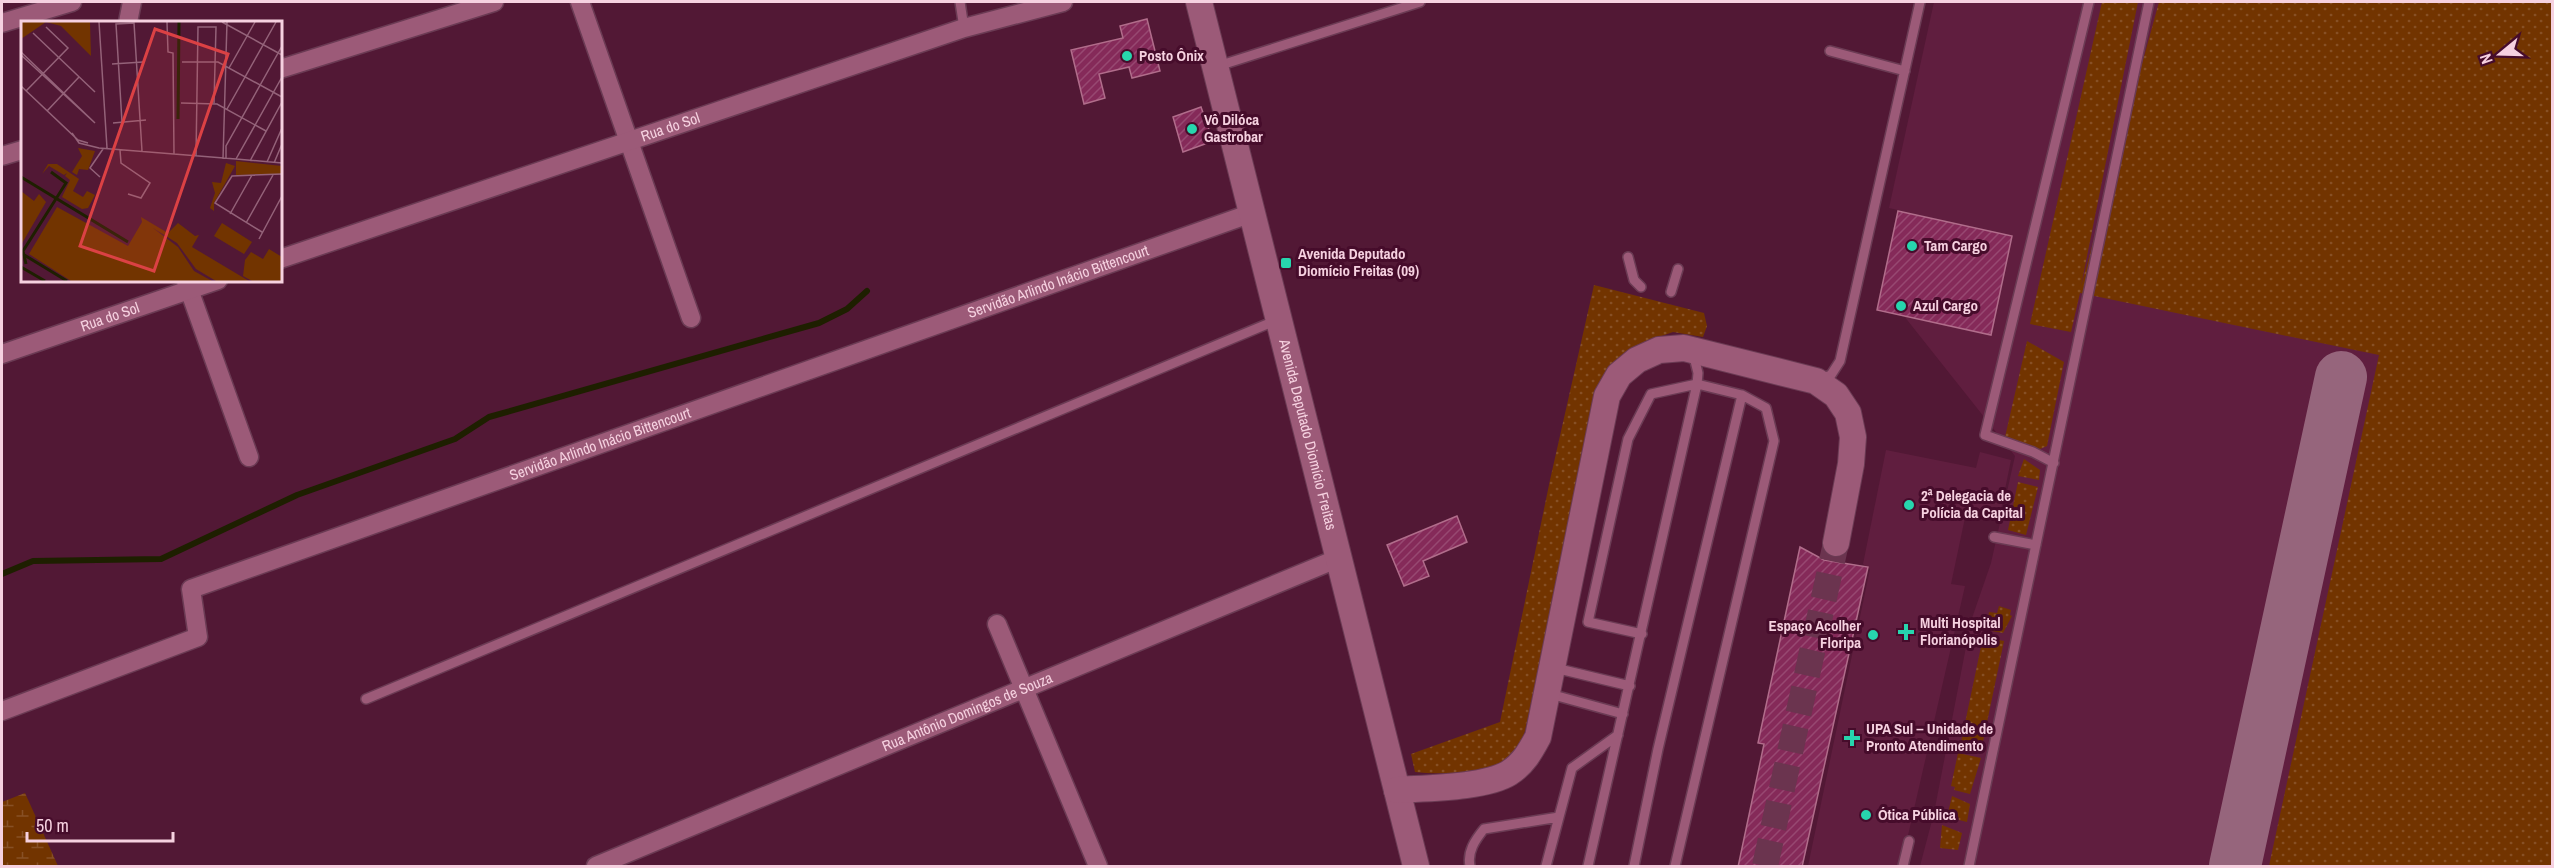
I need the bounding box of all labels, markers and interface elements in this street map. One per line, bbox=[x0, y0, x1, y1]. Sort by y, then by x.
inset map bbox=[21, 21, 282, 282]
north arrow bbox=[2470, 24, 2530, 84]
place label: Posto Ônix bbox=[1139, 45, 1204, 66]
marker: Posto Ônix bbox=[1120, 49, 1134, 63]
text: N bbox=[2474, 51, 2498, 67]
street label: Rua do Sol bbox=[638, 107, 702, 146]
place label: Vô Dilóca Gastrobar bbox=[1204, 109, 1263, 147]
marker: Vô Dilóca Gastrobar bbox=[1185, 122, 1199, 136]
place label: Tam Cargo bbox=[1924, 235, 1987, 256]
street label: Servidão Arlindo Inácio Bittencourt bbox=[964, 239, 1152, 323]
marker: Tam Cargo bbox=[1905, 239, 1919, 253]
place label: Avenida Deputado Diomício Freitas (09) bbox=[1298, 243, 1419, 281]
marker: Avenida Deputado Diomício Freitas (09) bbox=[1279, 256, 1293, 270]
place label: Azul Cargo bbox=[1913, 295, 1978, 316]
street label: Rua do Sol bbox=[77, 297, 142, 336]
marker: Azul Cargo bbox=[1894, 299, 1908, 313]
street label: Avenida Deputado Diomício Freitas bbox=[1274, 336, 1342, 532]
street label: Servidão Arlindo Inácio Bittencourt bbox=[506, 402, 694, 485]
place label: 2ª Delegacia de Polícia da Capital bbox=[1921, 485, 2023, 523]
marker: 2ª Delegacia de Polícia da Capital bbox=[1902, 498, 1916, 512]
place label: Multi Hospital Florianópolis bbox=[1920, 612, 2001, 650]
place label: Espaço Acolher Floripa bbox=[1768, 615, 1861, 653]
marker: Multi Hospital Florianópolis bbox=[1897, 623, 1915, 641]
marker: Espaço Acolher Floripa bbox=[1866, 628, 1880, 642]
street label: Rua Antônio Domingos de Souza bbox=[879, 667, 1056, 756]
place label: UPA Sul – Unidade de Pronto Atendimento bbox=[1866, 718, 1993, 756]
marker: UPA Sul – Unidade de Pronto Atendimento bbox=[1843, 729, 1861, 747]
place label: Ótica Pública bbox=[1878, 804, 1956, 825]
scale bar bbox=[27, 805, 172, 843]
marker: Ótica Pública bbox=[1859, 808, 1873, 822]
text: 50 m bbox=[36, 813, 69, 838]

